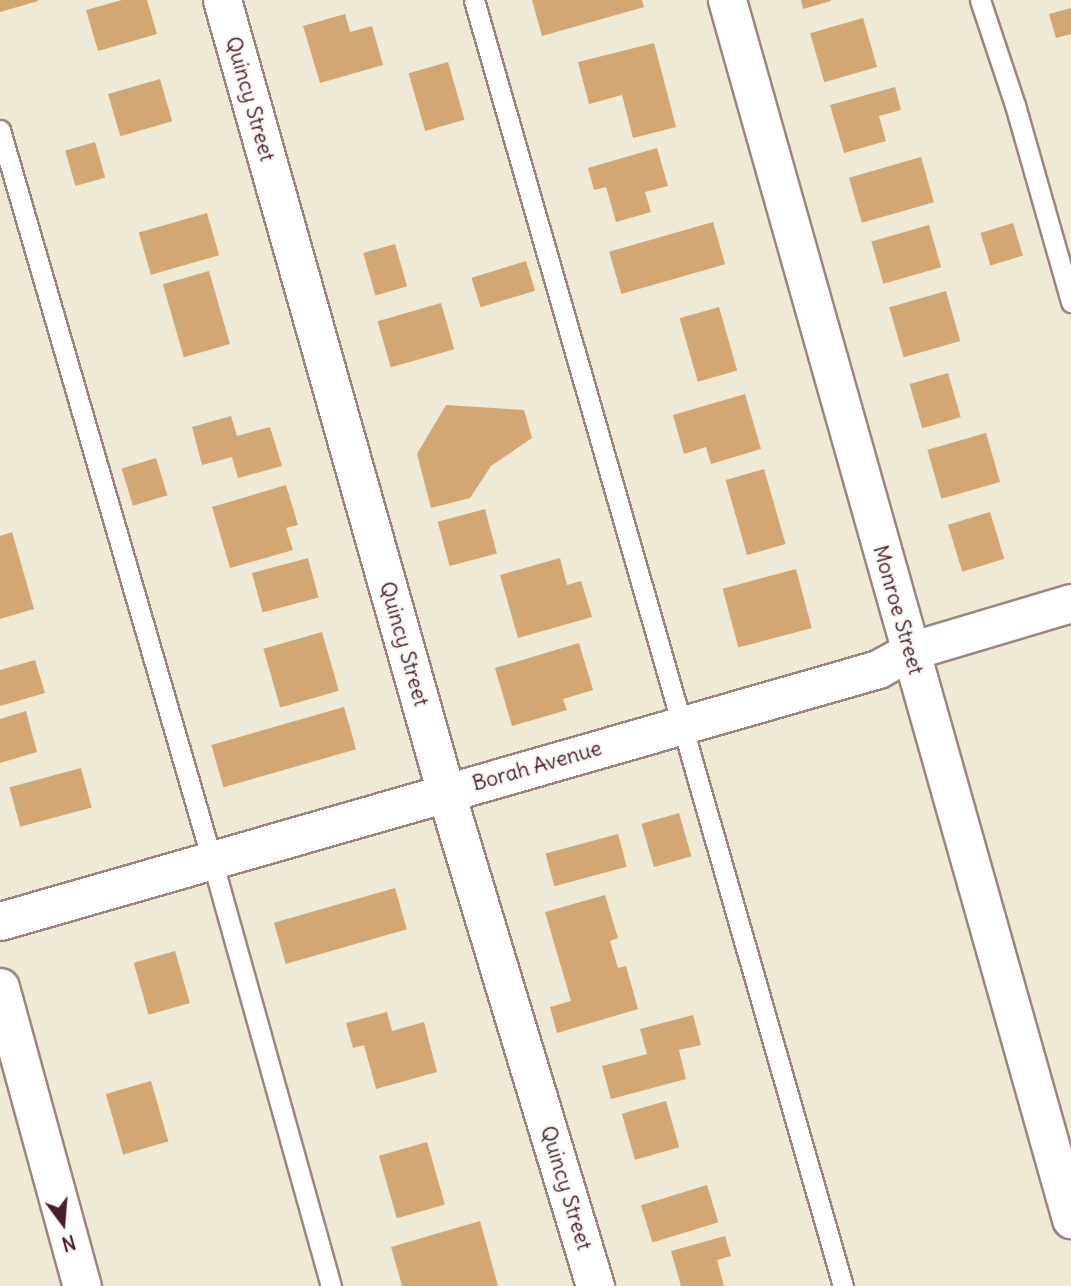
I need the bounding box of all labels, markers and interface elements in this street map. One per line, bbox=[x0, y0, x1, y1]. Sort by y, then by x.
street label: Quincy Street bbox=[220, 34, 280, 164]
street label: Monroe Street bbox=[868, 542, 928, 678]
street label: Quincy Street bbox=[374, 579, 434, 709]
street label: Borah Avenue bbox=[469, 736, 605, 796]
street label: Quincy Street bbox=[535, 1123, 597, 1253]
north arrow bbox=[28, 1188, 98, 1258]
text: N bbox=[59, 1230, 78, 1257]

